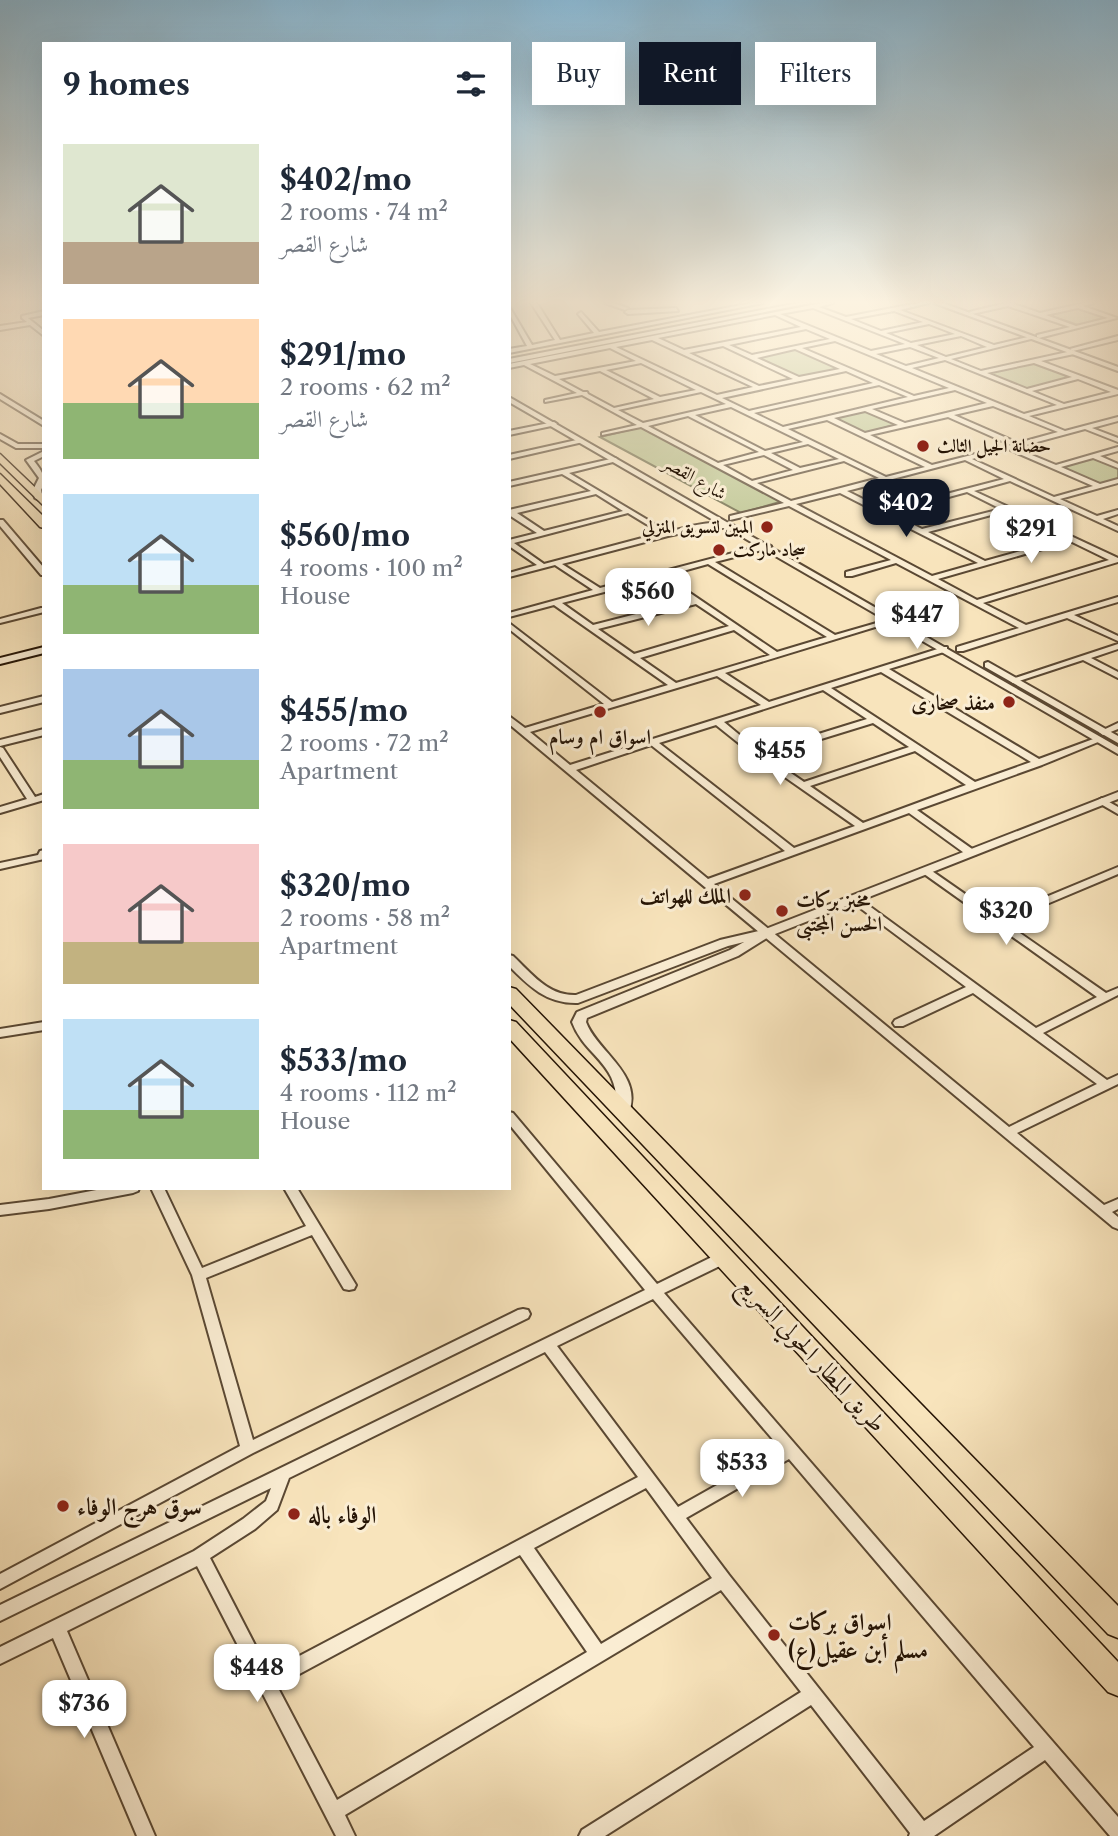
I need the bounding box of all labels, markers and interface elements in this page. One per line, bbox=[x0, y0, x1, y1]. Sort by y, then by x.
chip: Buy bbox=[532, 42, 625, 105]
chip: Rent bbox=[639, 42, 741, 105]
chip: Filters bbox=[755, 42, 876, 105]
icon: filters bbox=[452, 65, 490, 103]
text: 9 homes bbox=[63, 66, 190, 103]
text: $402/mo bbox=[280, 161, 412, 198]
icon: home bbox=[119, 172, 203, 256]
text: 2 rooms · 74 m² bbox=[280, 198, 448, 226]
text: شارع القصر bbox=[280, 230, 368, 258]
text: $291/mo bbox=[280, 336, 406, 373]
icon: home bbox=[119, 347, 203, 431]
text: 2 rooms · 62 m² bbox=[280, 373, 451, 401]
text: شارع القصر bbox=[280, 405, 368, 433]
place label: حضانة الجيل الثالث bbox=[937, 435, 1051, 459]
marker: حضانة الجيل الثالث bbox=[915, 438, 931, 454]
street label: شارع القصر bbox=[656, 450, 730, 508]
pin: $402 bbox=[865, 480, 947, 539]
text: $402 bbox=[879, 488, 933, 516]
pin: $291 bbox=[990, 505, 1072, 565]
text: $291 bbox=[1006, 514, 1056, 542]
place label: المبين لتسويق المنزلي bbox=[641, 516, 753, 542]
text: $560/mo bbox=[280, 517, 410, 554]
marker: المبين لتسويق المنزلي bbox=[759, 519, 775, 535]
icon: home bbox=[119, 522, 203, 606]
place label: سجاد ماركت bbox=[733, 539, 806, 561]
marker: سجاد ماركت bbox=[711, 542, 727, 558]
text: 4 rooms · 100 m² bbox=[280, 554, 463, 582]
pin: $560 bbox=[607, 568, 689, 628]
text: $560 bbox=[621, 577, 675, 605]
text: House bbox=[280, 582, 350, 610]
pin: $447 bbox=[876, 592, 958, 651]
text: $447 bbox=[891, 600, 943, 628]
place label: منفذ صحارى bbox=[911, 690, 995, 716]
text: $455/mo bbox=[280, 692, 408, 729]
marker: منفذ صحارى bbox=[1001, 694, 1017, 710]
icon: home bbox=[119, 697, 203, 781]
marker: اسواق ام وسام bbox=[592, 704, 608, 720]
place label: اسواق ام وسام bbox=[549, 724, 651, 756]
pin: $455 bbox=[739, 728, 821, 787]
text: 2 rooms · 72 m² bbox=[280, 729, 449, 757]
text: $455 bbox=[754, 736, 806, 764]
text: Apartment bbox=[280, 757, 398, 785]
text: $320/mo bbox=[280, 867, 410, 904]
icon: home bbox=[119, 872, 203, 956]
place label: الملك للهواتف bbox=[640, 883, 731, 909]
marker: الملك للهواتف bbox=[737, 887, 753, 903]
place label: مخبز بركات الحسن المجتبى bbox=[796, 887, 882, 941]
pin: $320 bbox=[965, 888, 1047, 947]
text: $320 bbox=[979, 896, 1033, 924]
marker: مخبز بركات الحسن المجتبى bbox=[774, 903, 790, 919]
text: 2 rooms · 58 m² bbox=[280, 904, 450, 932]
text: Apartment bbox=[280, 932, 398, 960]
text: $533/mo bbox=[280, 1042, 407, 1079]
icon: home bbox=[119, 1047, 203, 1131]
text: 4 rooms · 112 m² bbox=[280, 1079, 457, 1107]
text: House bbox=[280, 1107, 350, 1135]
street label: طريق المطار الحولي السريع bbox=[728, 1270, 893, 1443]
pin: $533 bbox=[701, 1440, 783, 1499]
text: $533 bbox=[716, 1448, 768, 1476]
place label: سوق هرج الوفاء bbox=[77, 1492, 202, 1529]
marker: سوق هرج الوفاء bbox=[55, 1498, 71, 1514]
place label: الوفاء باله bbox=[308, 1500, 377, 1530]
marker: الوفاء باله bbox=[286, 1506, 302, 1522]
place label: اسواق بركات مسلم أبن عقيل(ع) bbox=[788, 1607, 928, 1674]
marker: اسواق بركات مسلم أبن عقيل(ع) bbox=[766, 1627, 782, 1643]
pin: $448 bbox=[216, 1644, 298, 1704]
text: $448 bbox=[230, 1653, 284, 1681]
pin: $736 bbox=[43, 1680, 125, 1740]
text: $736 bbox=[58, 1689, 110, 1717]

